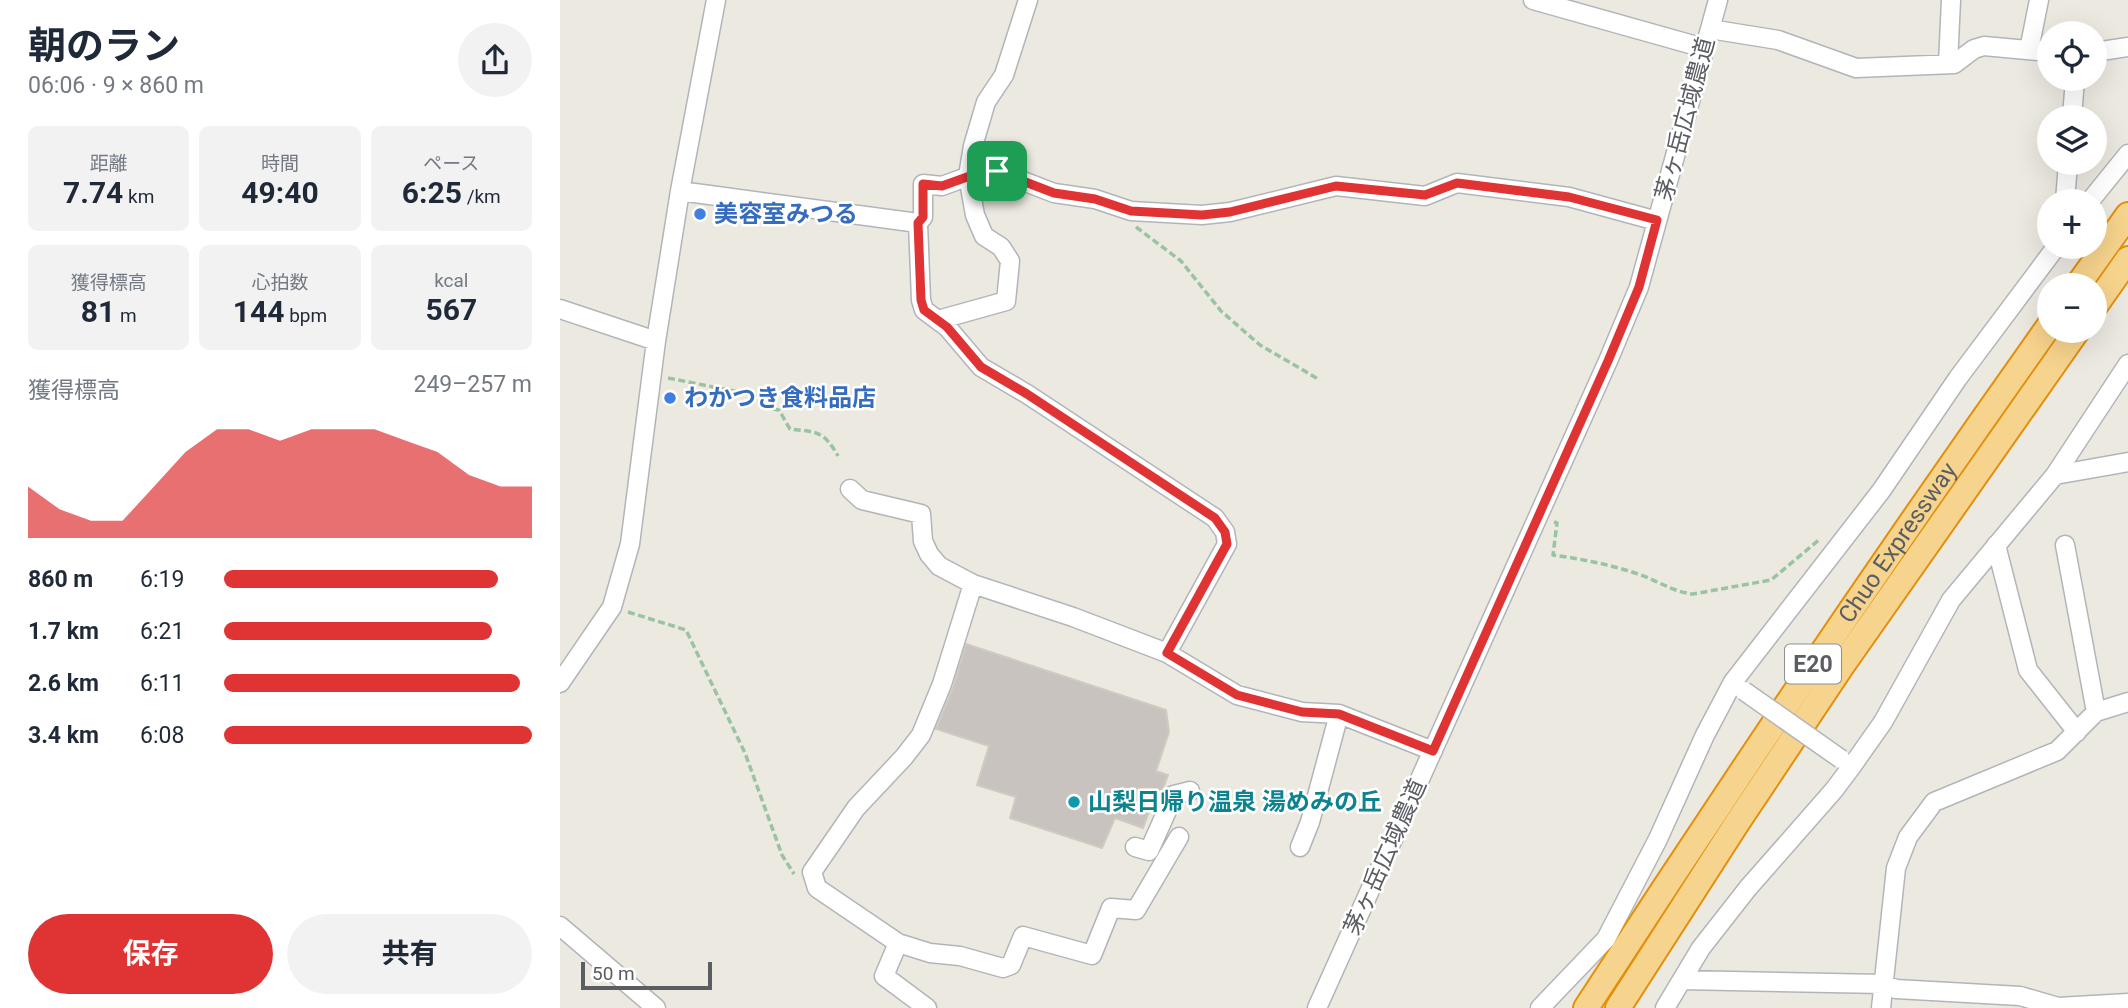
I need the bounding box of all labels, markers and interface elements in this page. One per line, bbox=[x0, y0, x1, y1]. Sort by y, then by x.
map controls bbox=[2037, 21, 2107, 343]
button: locate bbox=[2037, 21, 2107, 91]
button: share bbox=[458, 23, 532, 97]
text: 朝のラン bbox=[28, 24, 180, 68]
street label: 茅ヶ岳広域農道 bbox=[1650, 34, 1720, 204]
text: 06:06 · 9 × 860 m bbox=[28, 72, 204, 99]
button: layers bbox=[2037, 105, 2107, 175]
pin bbox=[967, 141, 1027, 201]
text: 距離 bbox=[90, 152, 128, 175]
text: 時間 bbox=[261, 152, 299, 175]
text: ペース bbox=[423, 152, 479, 175]
icon: arrive bbox=[978, 152, 1016, 190]
text: 7.74 bbox=[63, 175, 123, 210]
text: 49:40 bbox=[241, 175, 319, 210]
text: 6:25 bbox=[402, 175, 462, 210]
text: km bbox=[123, 185, 154, 208]
text: /km bbox=[462, 185, 501, 208]
button: + bbox=[2037, 189, 2107, 259]
place label: 美容室みつる bbox=[714, 200, 858, 228]
marker: 美容室みつる bbox=[692, 206, 708, 222]
text: kcal bbox=[434, 269, 469, 292]
text: 獲得標高 bbox=[71, 271, 147, 294]
text: 心拍数 bbox=[251, 271, 309, 294]
button: − bbox=[2037, 273, 2107, 343]
text: 567 bbox=[426, 292, 477, 327]
text: 81 bbox=[81, 294, 115, 329]
text: 144 bbox=[233, 294, 284, 329]
text: m bbox=[115, 304, 137, 327]
text: bpm bbox=[284, 304, 327, 327]
text: 249–257 m bbox=[413, 371, 532, 398]
text: 獲得標高 bbox=[28, 377, 120, 404]
place label: わかつき食料品店 bbox=[684, 384, 876, 412]
marker: わかつき食料品店 bbox=[662, 390, 678, 406]
street label: Chuo Expressway bbox=[1833, 457, 1963, 628]
text: 860 m bbox=[28, 566, 93, 593]
text: 6:19 bbox=[140, 566, 184, 593]
text: 1.7 km bbox=[28, 618, 99, 645]
text: 6:21 bbox=[140, 618, 184, 645]
road number: E20 bbox=[1785, 644, 1841, 684]
text: 2.6 km bbox=[28, 670, 99, 697]
text: 6:11 bbox=[140, 670, 184, 697]
text: 3.4 km bbox=[28, 722, 99, 749]
text: 6:08 bbox=[140, 722, 184, 749]
street label: 茅ヶ岳広域農道 bbox=[1338, 775, 1432, 939]
place label: 山梨日帰り温泉 湯めみの丘 bbox=[1088, 788, 1382, 816]
marker: 山梨日帰り温泉 湯めみの丘 bbox=[1066, 794, 1082, 810]
button: 保存 bbox=[28, 914, 273, 994]
button: 共有 bbox=[287, 914, 532, 994]
scale bar bbox=[581, 959, 712, 991]
text: 50 m bbox=[592, 962, 635, 985]

